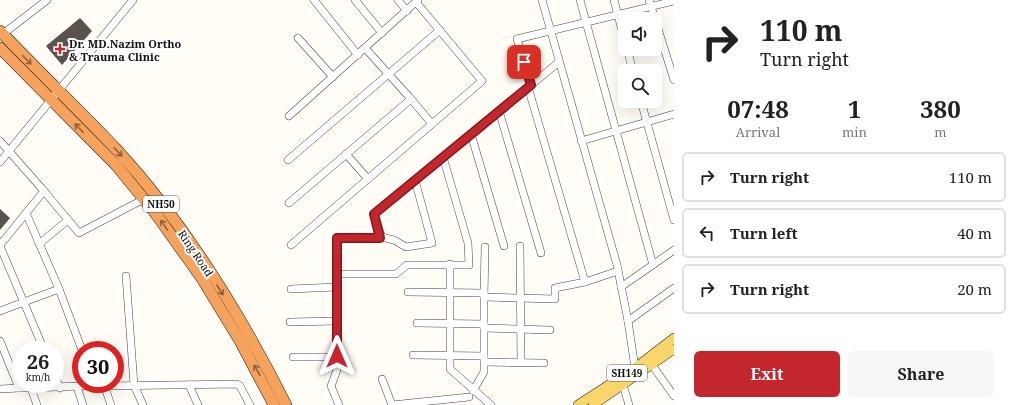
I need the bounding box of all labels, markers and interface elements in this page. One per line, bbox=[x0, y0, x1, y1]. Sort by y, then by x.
text: 110 m bbox=[760, 11, 842, 49]
map controls bbox=[618, 12, 662, 108]
button: sound bbox=[618, 12, 662, 56]
icon: right bbox=[694, 16, 746, 68]
place label: Dr. MD.Nazim Ortho & Trauma Clinic bbox=[69, 36, 182, 64]
marker: Dr. MD.Nazim Ortho & Trauma Clinic bbox=[54, 43, 66, 55]
pin bbox=[507, 45, 541, 79]
text: Turn right bbox=[760, 47, 849, 71]
icon: arrive bbox=[513, 51, 535, 73]
one-way arrow bbox=[22, 55, 32, 65]
button: search bbox=[618, 64, 662, 108]
text: 07:48 bbox=[727, 92, 789, 125]
text: 1 bbox=[848, 92, 861, 125]
text: 380 bbox=[920, 92, 961, 125]
one-way arrow bbox=[74, 123, 83, 133]
text: Arrival bbox=[736, 123, 780, 141]
text: min bbox=[842, 123, 867, 141]
text: m bbox=[934, 123, 947, 141]
one-way arrow bbox=[113, 147, 123, 157]
icon: right bbox=[696, 166, 718, 188]
text: Turn right bbox=[730, 167, 809, 187]
text: 110 m bbox=[949, 167, 992, 187]
road number: NH50 bbox=[143, 196, 179, 212]
one-way arrow bbox=[160, 220, 168, 231]
icon: left bbox=[696, 222, 718, 244]
text: Turn left bbox=[730, 223, 798, 243]
text: 40 m bbox=[957, 223, 992, 243]
street label: Ring Road bbox=[175, 227, 217, 279]
icon: right bbox=[696, 278, 718, 300]
text: Turn right bbox=[730, 279, 809, 299]
text: 20 m bbox=[957, 279, 992, 299]
one-way arrow bbox=[217, 284, 225, 296]
position arrow bbox=[316, 335, 358, 377]
speed limit sign: 30 bbox=[72, 341, 124, 393]
text: 26 bbox=[27, 348, 49, 375]
button: Exit bbox=[694, 351, 840, 397]
button: Share bbox=[848, 351, 994, 397]
one-way arrow bbox=[252, 364, 260, 376]
road number: SH149 bbox=[607, 365, 647, 381]
text: km/h bbox=[26, 370, 50, 384]

